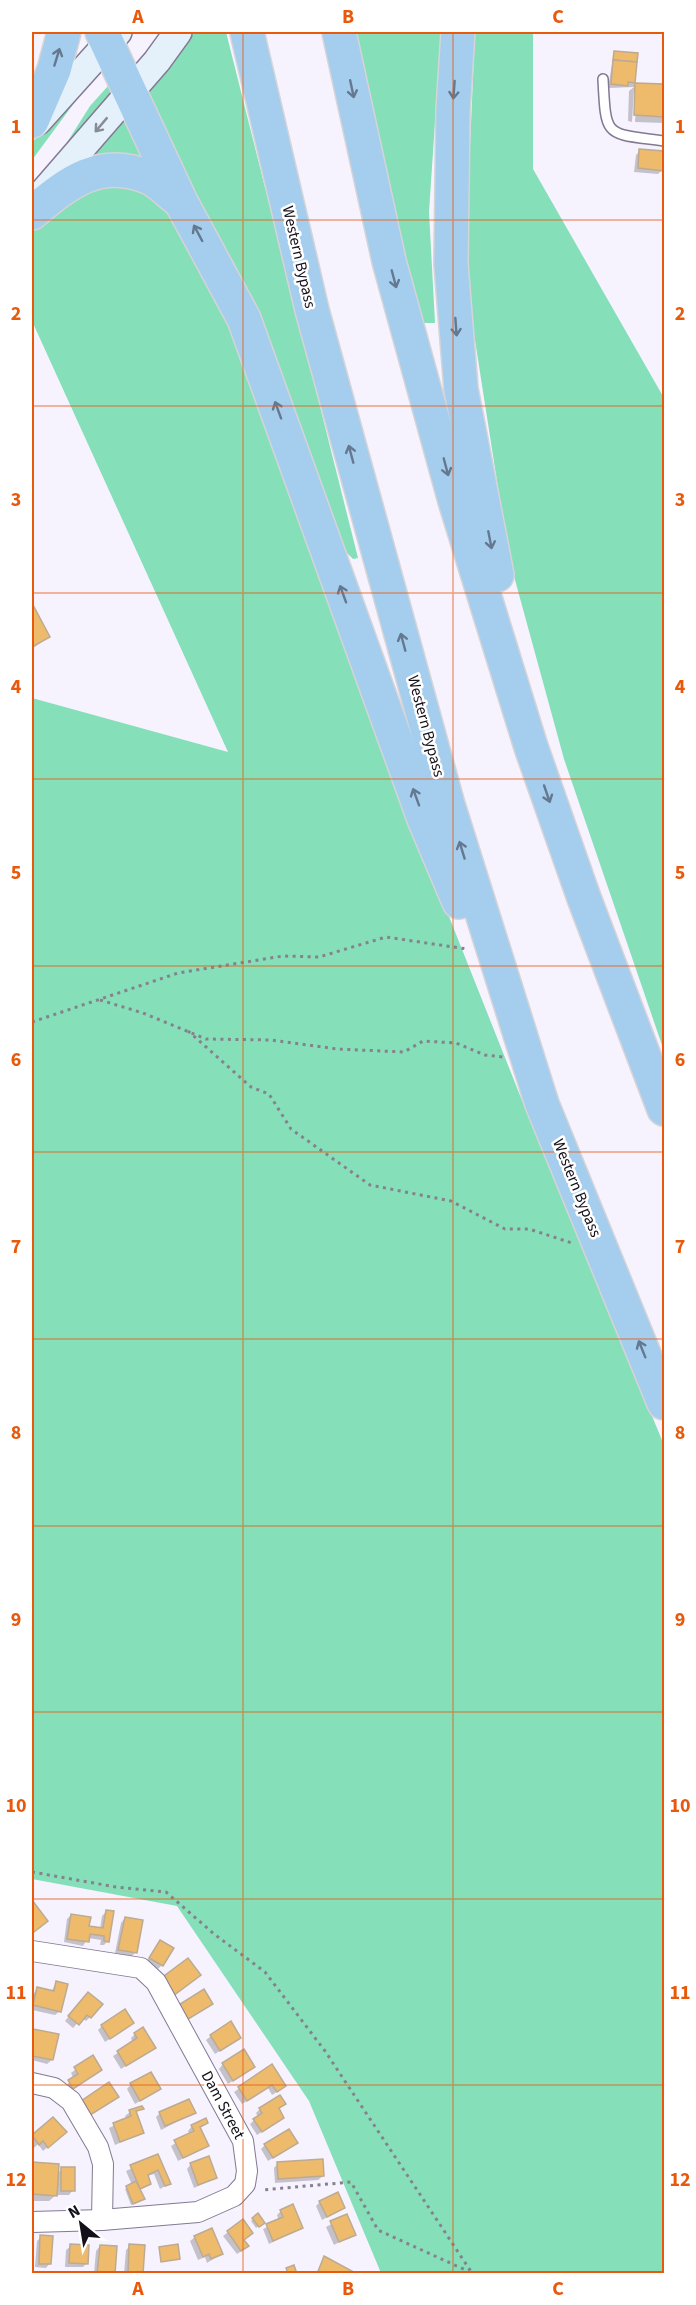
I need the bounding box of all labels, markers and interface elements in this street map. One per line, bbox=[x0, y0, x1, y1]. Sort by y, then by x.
text: A bbox=[131, 3, 144, 31]
text: B bbox=[342, 3, 354, 31]
text: C bbox=[552, 3, 564, 31]
one-way arrow bbox=[52, 48, 63, 67]
one-way arrow bbox=[347, 78, 358, 98]
one-way arrow bbox=[448, 79, 459, 99]
text: 1 bbox=[11, 113, 21, 141]
text: 1 bbox=[675, 113, 685, 141]
one-way arrow bbox=[94, 117, 108, 132]
street label: Western Bypass bbox=[277, 204, 322, 311]
one-way arrow bbox=[192, 224, 203, 242]
one-way arrow bbox=[389, 269, 400, 288]
text: 2 bbox=[11, 300, 21, 328]
text: 2 bbox=[675, 300, 685, 328]
one-way arrow bbox=[451, 316, 462, 336]
one-way arrow bbox=[272, 401, 283, 420]
one-way arrow bbox=[345, 445, 357, 464]
one-way arrow bbox=[441, 457, 452, 476]
text: 3 bbox=[11, 486, 21, 514]
text: 3 bbox=[675, 486, 685, 514]
one-way arrow bbox=[485, 529, 496, 549]
one-way arrow bbox=[337, 585, 348, 604]
one-way arrow bbox=[397, 633, 408, 652]
text: 4 bbox=[11, 673, 22, 701]
street label: Western Bypass bbox=[402, 673, 450, 780]
text: 4 bbox=[675, 673, 686, 701]
one-way arrow bbox=[543, 784, 554, 802]
one-way arrow bbox=[410, 788, 421, 807]
one-way arrow bbox=[456, 841, 467, 860]
text: 5 bbox=[11, 859, 21, 887]
text: 5 bbox=[675, 859, 685, 887]
text: 6 bbox=[11, 1046, 21, 1074]
text: 6 bbox=[675, 1046, 685, 1074]
street label: Western Bypass bbox=[547, 1136, 607, 1241]
text: 7 bbox=[11, 1233, 21, 1261]
text: 7 bbox=[675, 1233, 685, 1261]
one-way arrow bbox=[636, 1340, 647, 1358]
text: 8 bbox=[11, 1419, 21, 1447]
text: 8 bbox=[675, 1419, 685, 1447]
text: 9 bbox=[11, 1606, 21, 1634]
text: 9 bbox=[675, 1606, 685, 1634]
text: 10 bbox=[5, 1792, 27, 1820]
text: 10 bbox=[669, 1792, 691, 1820]
text: 11 bbox=[5, 1979, 27, 2007]
text: 11 bbox=[669, 1979, 691, 2007]
street label: Dam Street bbox=[196, 2067, 250, 2144]
text: 12 bbox=[5, 2166, 27, 2194]
text: 12 bbox=[669, 2166, 691, 2194]
north arrow bbox=[51, 2194, 111, 2254]
text: N bbox=[64, 2200, 84, 2224]
text: A bbox=[131, 2275, 144, 2303]
text: B bbox=[342, 2275, 354, 2303]
text: C bbox=[552, 2275, 564, 2303]

